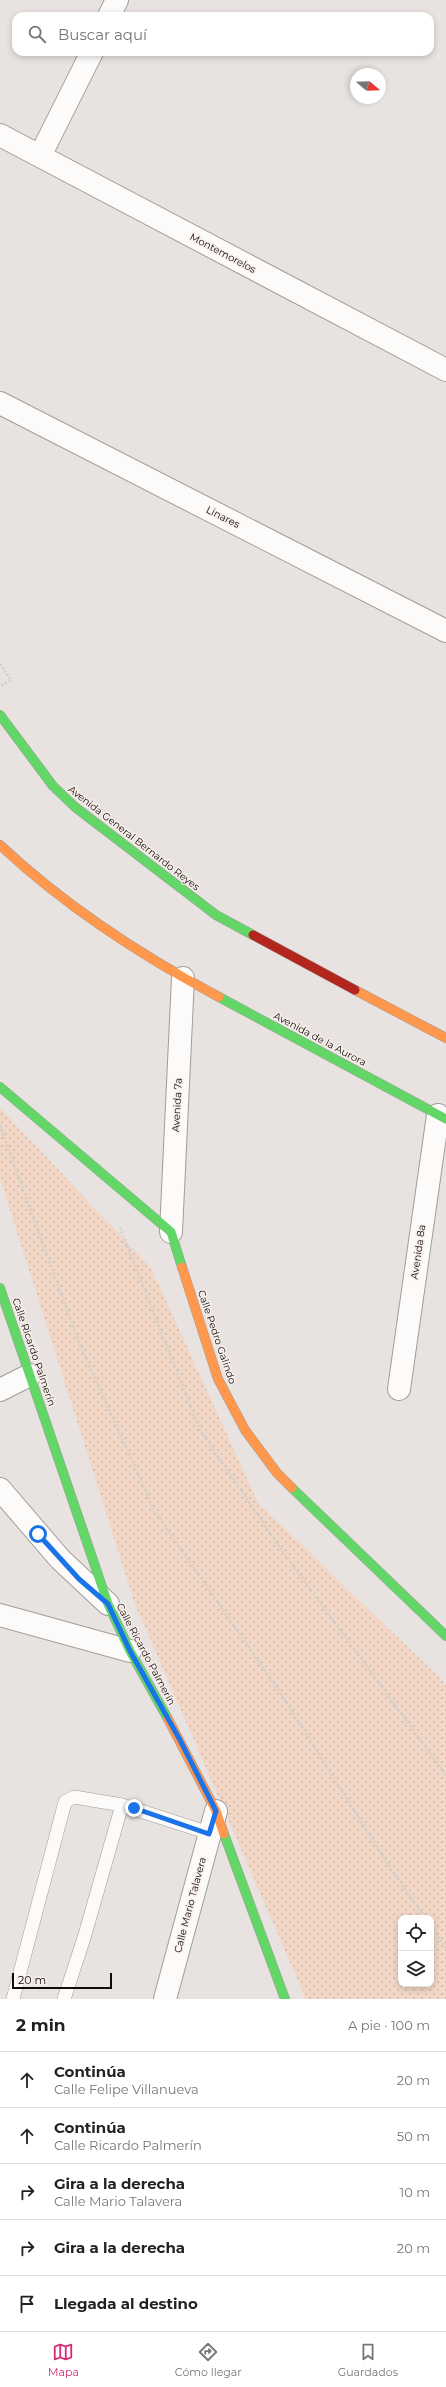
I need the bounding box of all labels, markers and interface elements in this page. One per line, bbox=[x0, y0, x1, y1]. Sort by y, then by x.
search box bbox=[12, 12, 434, 56]
icon: search bbox=[26, 23, 48, 45]
text: Buscar aquí bbox=[58, 25, 147, 44]
north arrow bbox=[350, 68, 386, 104]
street label: Montemorelos bbox=[188, 230, 258, 276]
street label: Linares bbox=[204, 503, 242, 531]
street label: Avenida General Bernardo Reyes bbox=[66, 783, 203, 894]
street label: Avenida de la Aurora bbox=[271, 1009, 369, 1069]
street label: Avenida 7a bbox=[169, 1078, 185, 1132]
street label: Avenida 8a bbox=[408, 1224, 428, 1280]
street label: Calle Pedro Galindo bbox=[195, 1288, 239, 1386]
street label: Calle Ricardo Palmerín bbox=[9, 1296, 59, 1408]
route start bbox=[29, 1525, 47, 1543]
street label: Calle Ricardo Palmerín bbox=[114, 1601, 178, 1707]
route end bbox=[125, 1799, 143, 1817]
street label: Calle Mario Talavera bbox=[171, 1856, 209, 1954]
map controls bbox=[398, 1915, 434, 1987]
button: locate bbox=[398, 1915, 434, 1951]
button: layers bbox=[398, 1951, 434, 1987]
scale bar bbox=[12, 1971, 112, 1990]
text: 20 m bbox=[18, 1973, 46, 1987]
text: 2 min bbox=[16, 2015, 66, 2035]
text: A pie · 100 m bbox=[348, 2017, 430, 2033]
text: Continúa bbox=[54, 2062, 126, 2081]
icon: ahead bbox=[16, 2069, 38, 2091]
text: 20 m bbox=[397, 2072, 430, 2088]
text: Calle Felipe Villanueva bbox=[54, 2081, 199, 2097]
text: Continúa bbox=[54, 2118, 126, 2137]
icon: ahead bbox=[16, 2125, 38, 2147]
text: 50 m bbox=[397, 2128, 430, 2144]
text: Calle Ricardo Palmerín bbox=[54, 2137, 202, 2153]
text: Gira a la derecha bbox=[54, 2174, 185, 2193]
icon: right bbox=[16, 2181, 38, 2203]
text: 10 m bbox=[400, 2184, 430, 2200]
text: Calle Mario Talavera bbox=[54, 2193, 182, 2209]
icon: right bbox=[16, 2237, 38, 2259]
text: Gira a la derecha bbox=[54, 2238, 185, 2257]
text: 20 m bbox=[397, 2240, 430, 2256]
icon: arrive bbox=[16, 2293, 38, 2315]
text: Llegada al destino bbox=[54, 2294, 198, 2313]
tab: Mapa bbox=[48, 2341, 79, 2379]
tab: Cómo llegar bbox=[175, 2341, 242, 2379]
tab: Guardados bbox=[338, 2341, 398, 2379]

